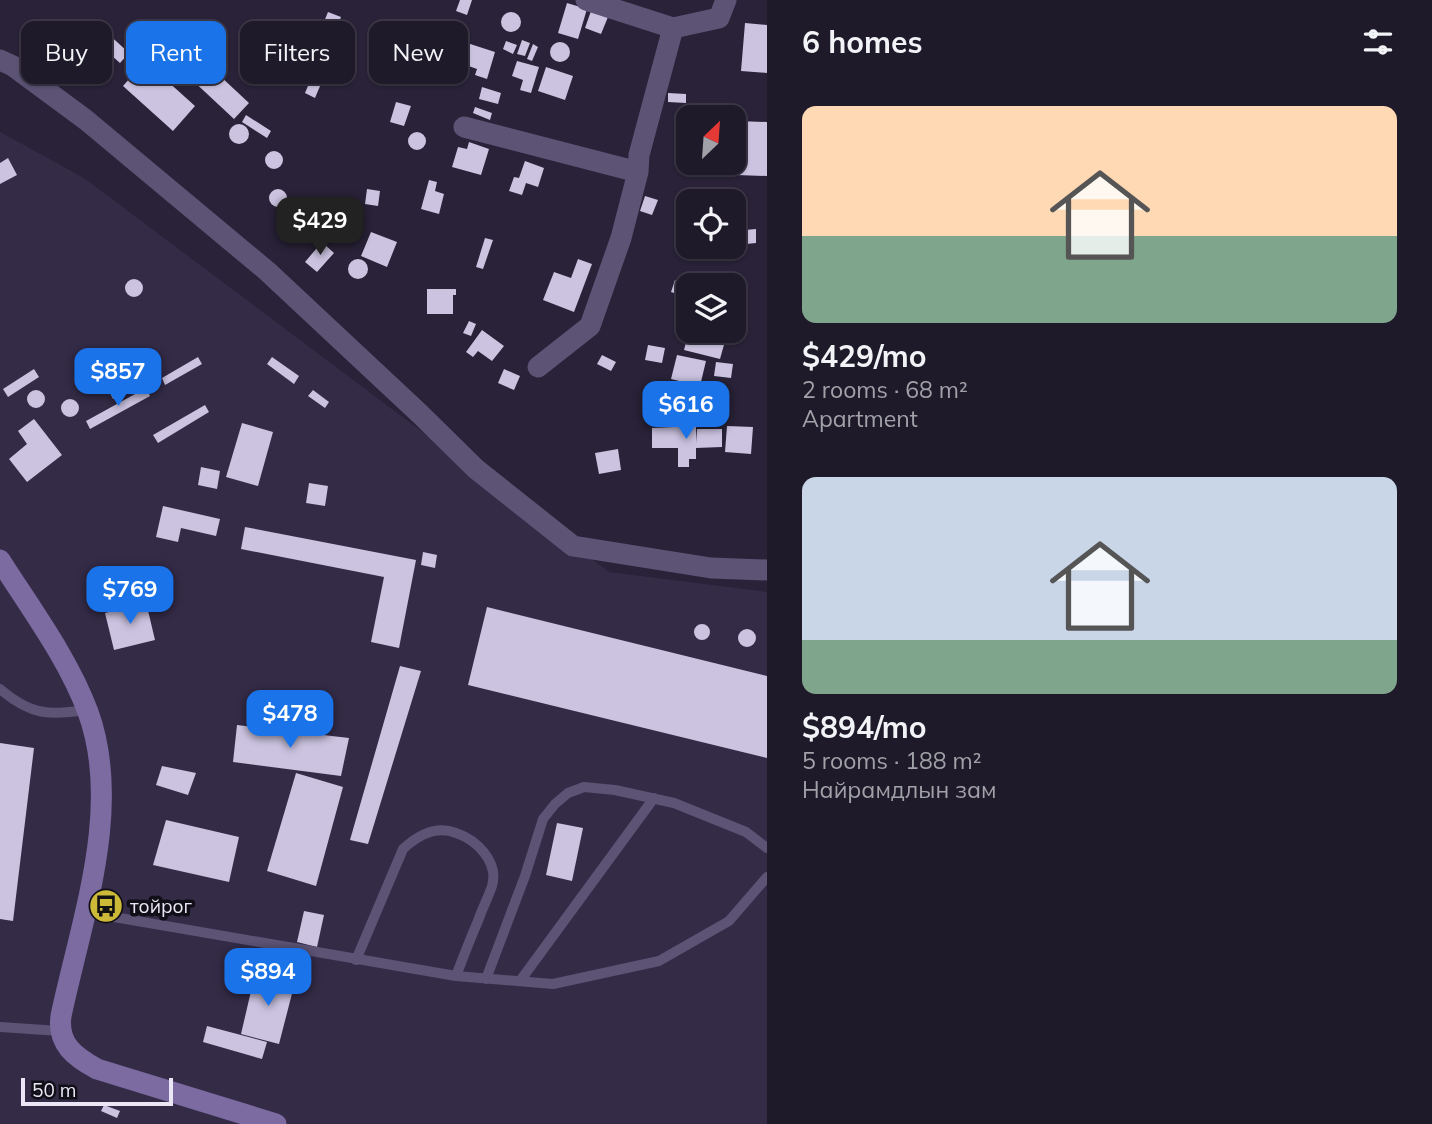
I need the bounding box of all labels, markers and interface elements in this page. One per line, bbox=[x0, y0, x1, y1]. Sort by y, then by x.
chip: Buy bbox=[21, 21, 112, 84]
chip: Rent bbox=[126, 21, 226, 84]
chip: Filters bbox=[240, 21, 355, 84]
chip: New bbox=[369, 21, 468, 84]
text: 6 homes bbox=[802, 23, 923, 61]
icon: filters bbox=[1359, 23, 1397, 61]
north arrow bbox=[676, 105, 746, 175]
map controls bbox=[676, 105, 746, 343]
icon: home bbox=[1037, 152, 1163, 278]
button: locate bbox=[676, 189, 746, 259]
pin: $429 bbox=[279, 198, 361, 257]
text: $429 bbox=[292, 205, 348, 234]
button: layers bbox=[676, 273, 746, 343]
text: $429/mo bbox=[802, 337, 926, 375]
pin: $857 bbox=[77, 348, 159, 408]
text: $857 bbox=[90, 356, 146, 385]
text: 2 rooms · 68 m² bbox=[802, 375, 968, 404]
pin: $616 bbox=[645, 382, 727, 441]
text: $616 bbox=[658, 389, 714, 418]
text: Apartment bbox=[802, 404, 918, 433]
icon: home bbox=[1037, 523, 1163, 649]
pin: $769 bbox=[89, 566, 171, 626]
text: $769 bbox=[102, 574, 158, 603]
pin: $478 bbox=[249, 690, 331, 750]
text: $478 bbox=[262, 698, 318, 727]
text: $894/mo bbox=[802, 708, 926, 746]
text: 5 rooms · 188 m² bbox=[802, 746, 982, 775]
text: Найрамдлын зам bbox=[802, 775, 996, 804]
bus stop icon: тойрог bbox=[87, 887, 125, 925]
place label: тойрог bbox=[130, 894, 193, 918]
pin: $894 bbox=[227, 948, 309, 1008]
text: $894 bbox=[240, 956, 296, 985]
scale bar bbox=[21, 1075, 173, 1107]
text: 50 m bbox=[32, 1078, 76, 1102]

